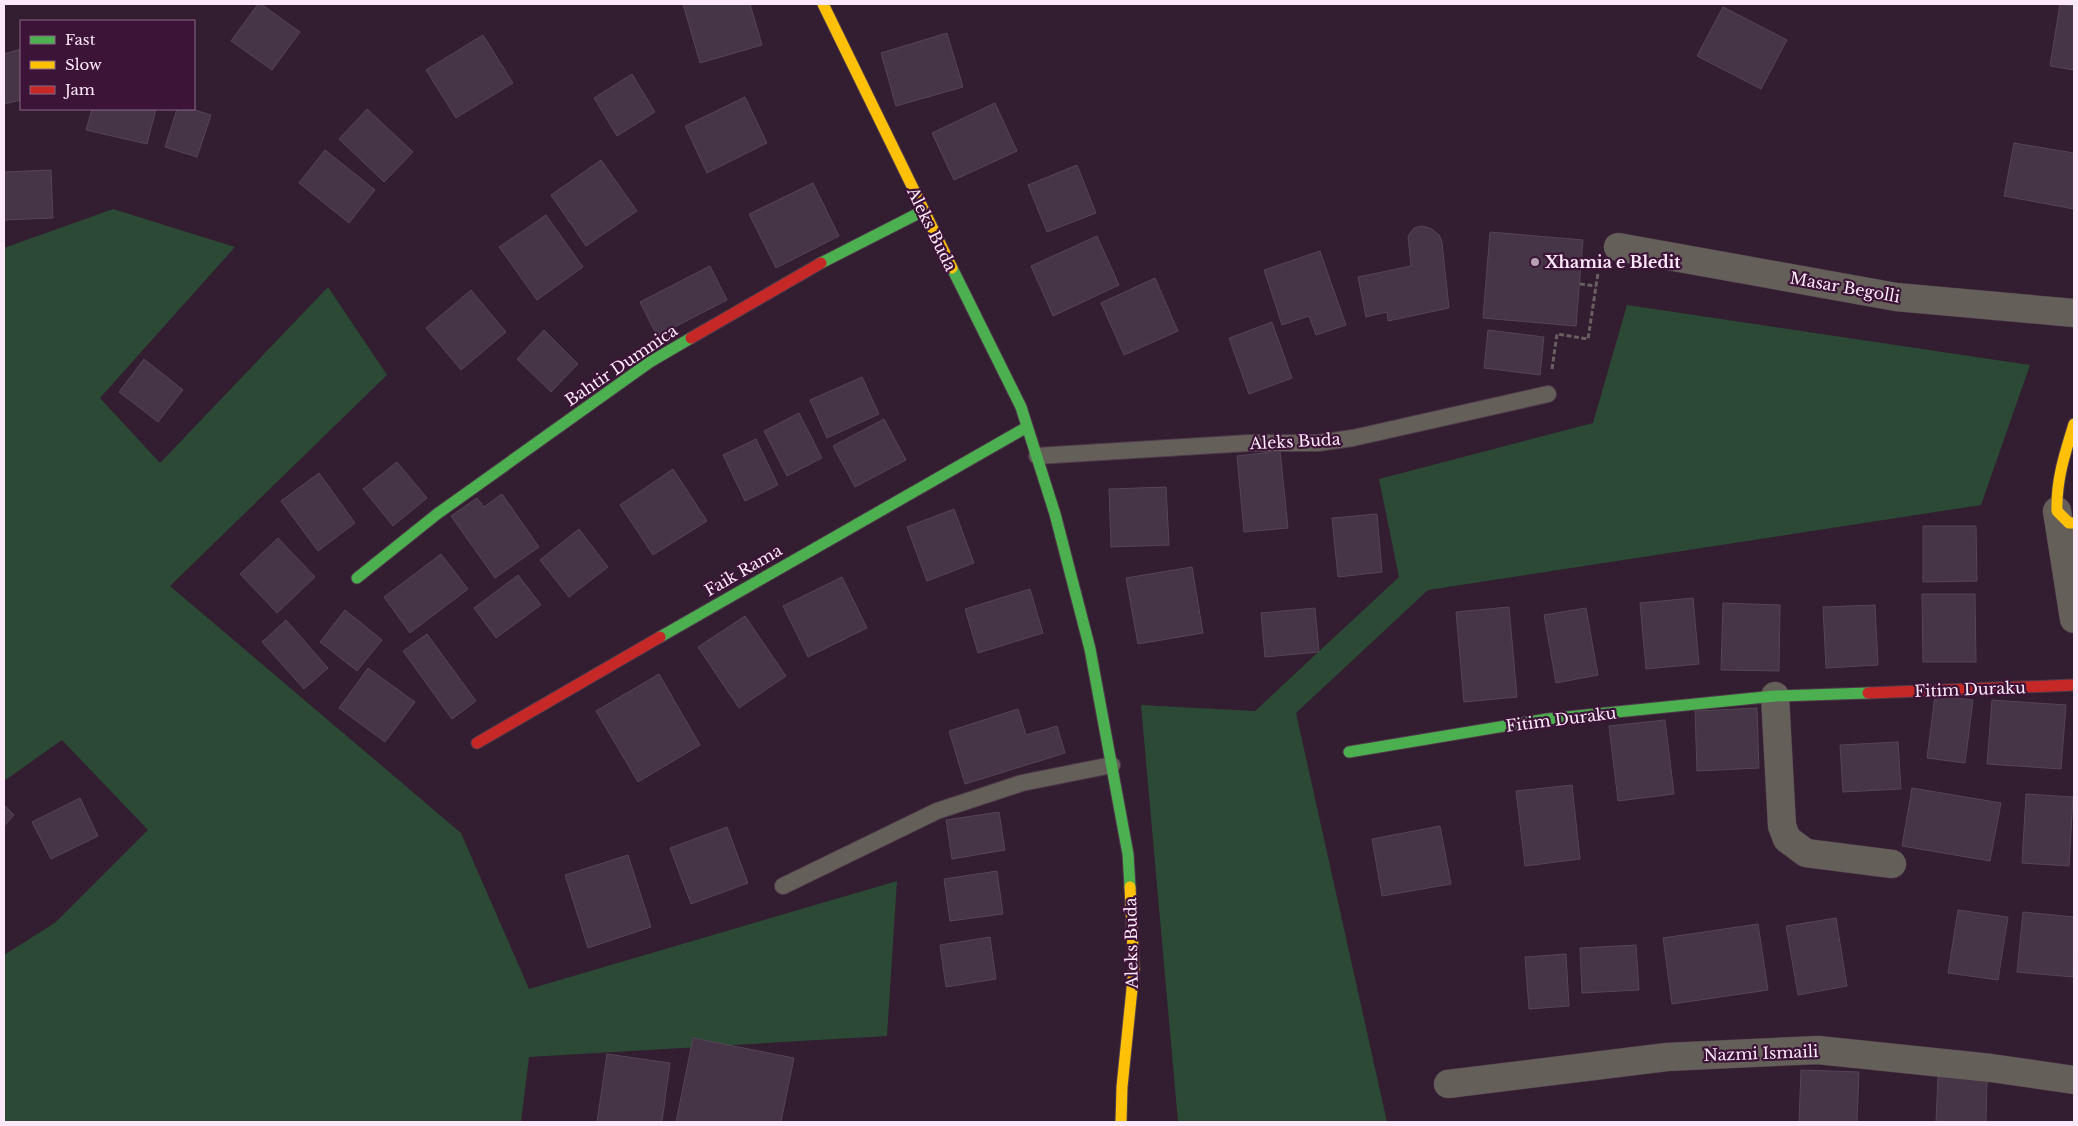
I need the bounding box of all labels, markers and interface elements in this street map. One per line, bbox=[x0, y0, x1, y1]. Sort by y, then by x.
legend bbox=[20, 20, 195, 110]
text: Fast bbox=[65, 30, 96, 49]
text: Slow bbox=[65, 55, 102, 74]
text: Jam bbox=[63, 80, 95, 99]
street label: Aleks Buda bbox=[903, 183, 961, 274]
place label: Xhamia e Bledit bbox=[1544, 252, 1681, 272]
marker: Xhamia e Bledit bbox=[1529, 256, 1541, 268]
street label: Masar Begolli bbox=[1788, 267, 1902, 307]
street label: Bahtir Dumnica bbox=[561, 320, 681, 410]
street label: Aleks Buda bbox=[1248, 429, 1341, 453]
street label: Faik Rama bbox=[701, 540, 785, 600]
street label: Fitim Duraku bbox=[1914, 677, 2026, 701]
street label: Fitim Duraku bbox=[1505, 702, 1618, 736]
street label: Aleks Buda bbox=[1120, 897, 1142, 990]
street label: Nazmi Ismaili bbox=[1703, 1041, 1819, 1065]

